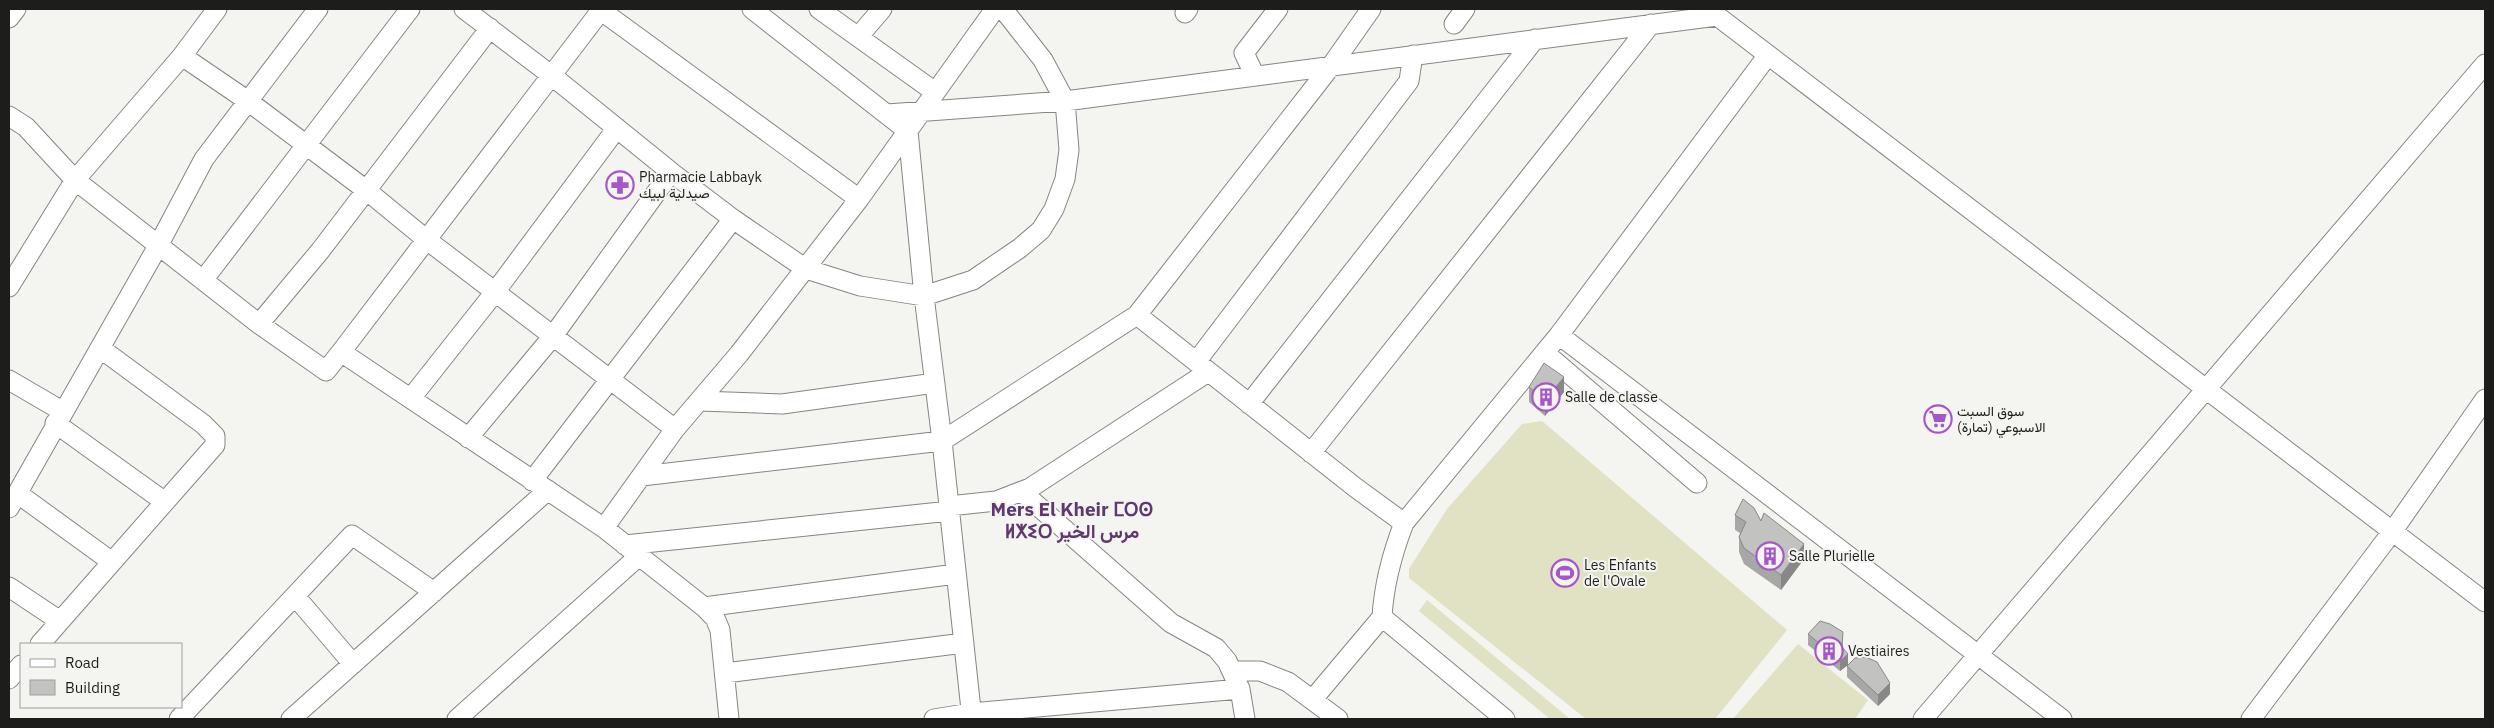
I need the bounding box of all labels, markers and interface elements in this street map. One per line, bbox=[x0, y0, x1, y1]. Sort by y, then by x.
place label: Pharmacie Labbayk صيدلية لبيك bbox=[639, 168, 762, 202]
pharmacy icon: Pharmacie Labbayk صيدلية لبيك bbox=[605, 170, 635, 200]
building icon: Salle de classe bbox=[1531, 382, 1561, 412]
place label: Salle de classe bbox=[1565, 388, 1658, 406]
place label: سوق السبت الاسبوعي (تمارة) bbox=[1957, 402, 2046, 439]
supermarket icon: سوق السبت الاسبوعي (تمارة) bbox=[1923, 404, 1953, 434]
district label: Mers El Kheir ⵎⵔⵙ ⵍⵅⵉⵔ مرس الخير bbox=[991, 497, 1154, 544]
building icon: Salle Plurielle bbox=[1755, 541, 1785, 571]
place label: Salle Plurielle bbox=[1789, 547, 1875, 565]
place label: Les Enfants de l'Ovale bbox=[1584, 556, 1657, 590]
sports icon: Les Enfants de l'Ovale bbox=[1550, 558, 1580, 588]
building icon: Vestiaires bbox=[1814, 636, 1844, 666]
place label: Vestiaires bbox=[1848, 642, 1910, 660]
legend bbox=[20, 643, 182, 708]
text: Road bbox=[65, 653, 100, 672]
text: Building bbox=[65, 678, 120, 697]

